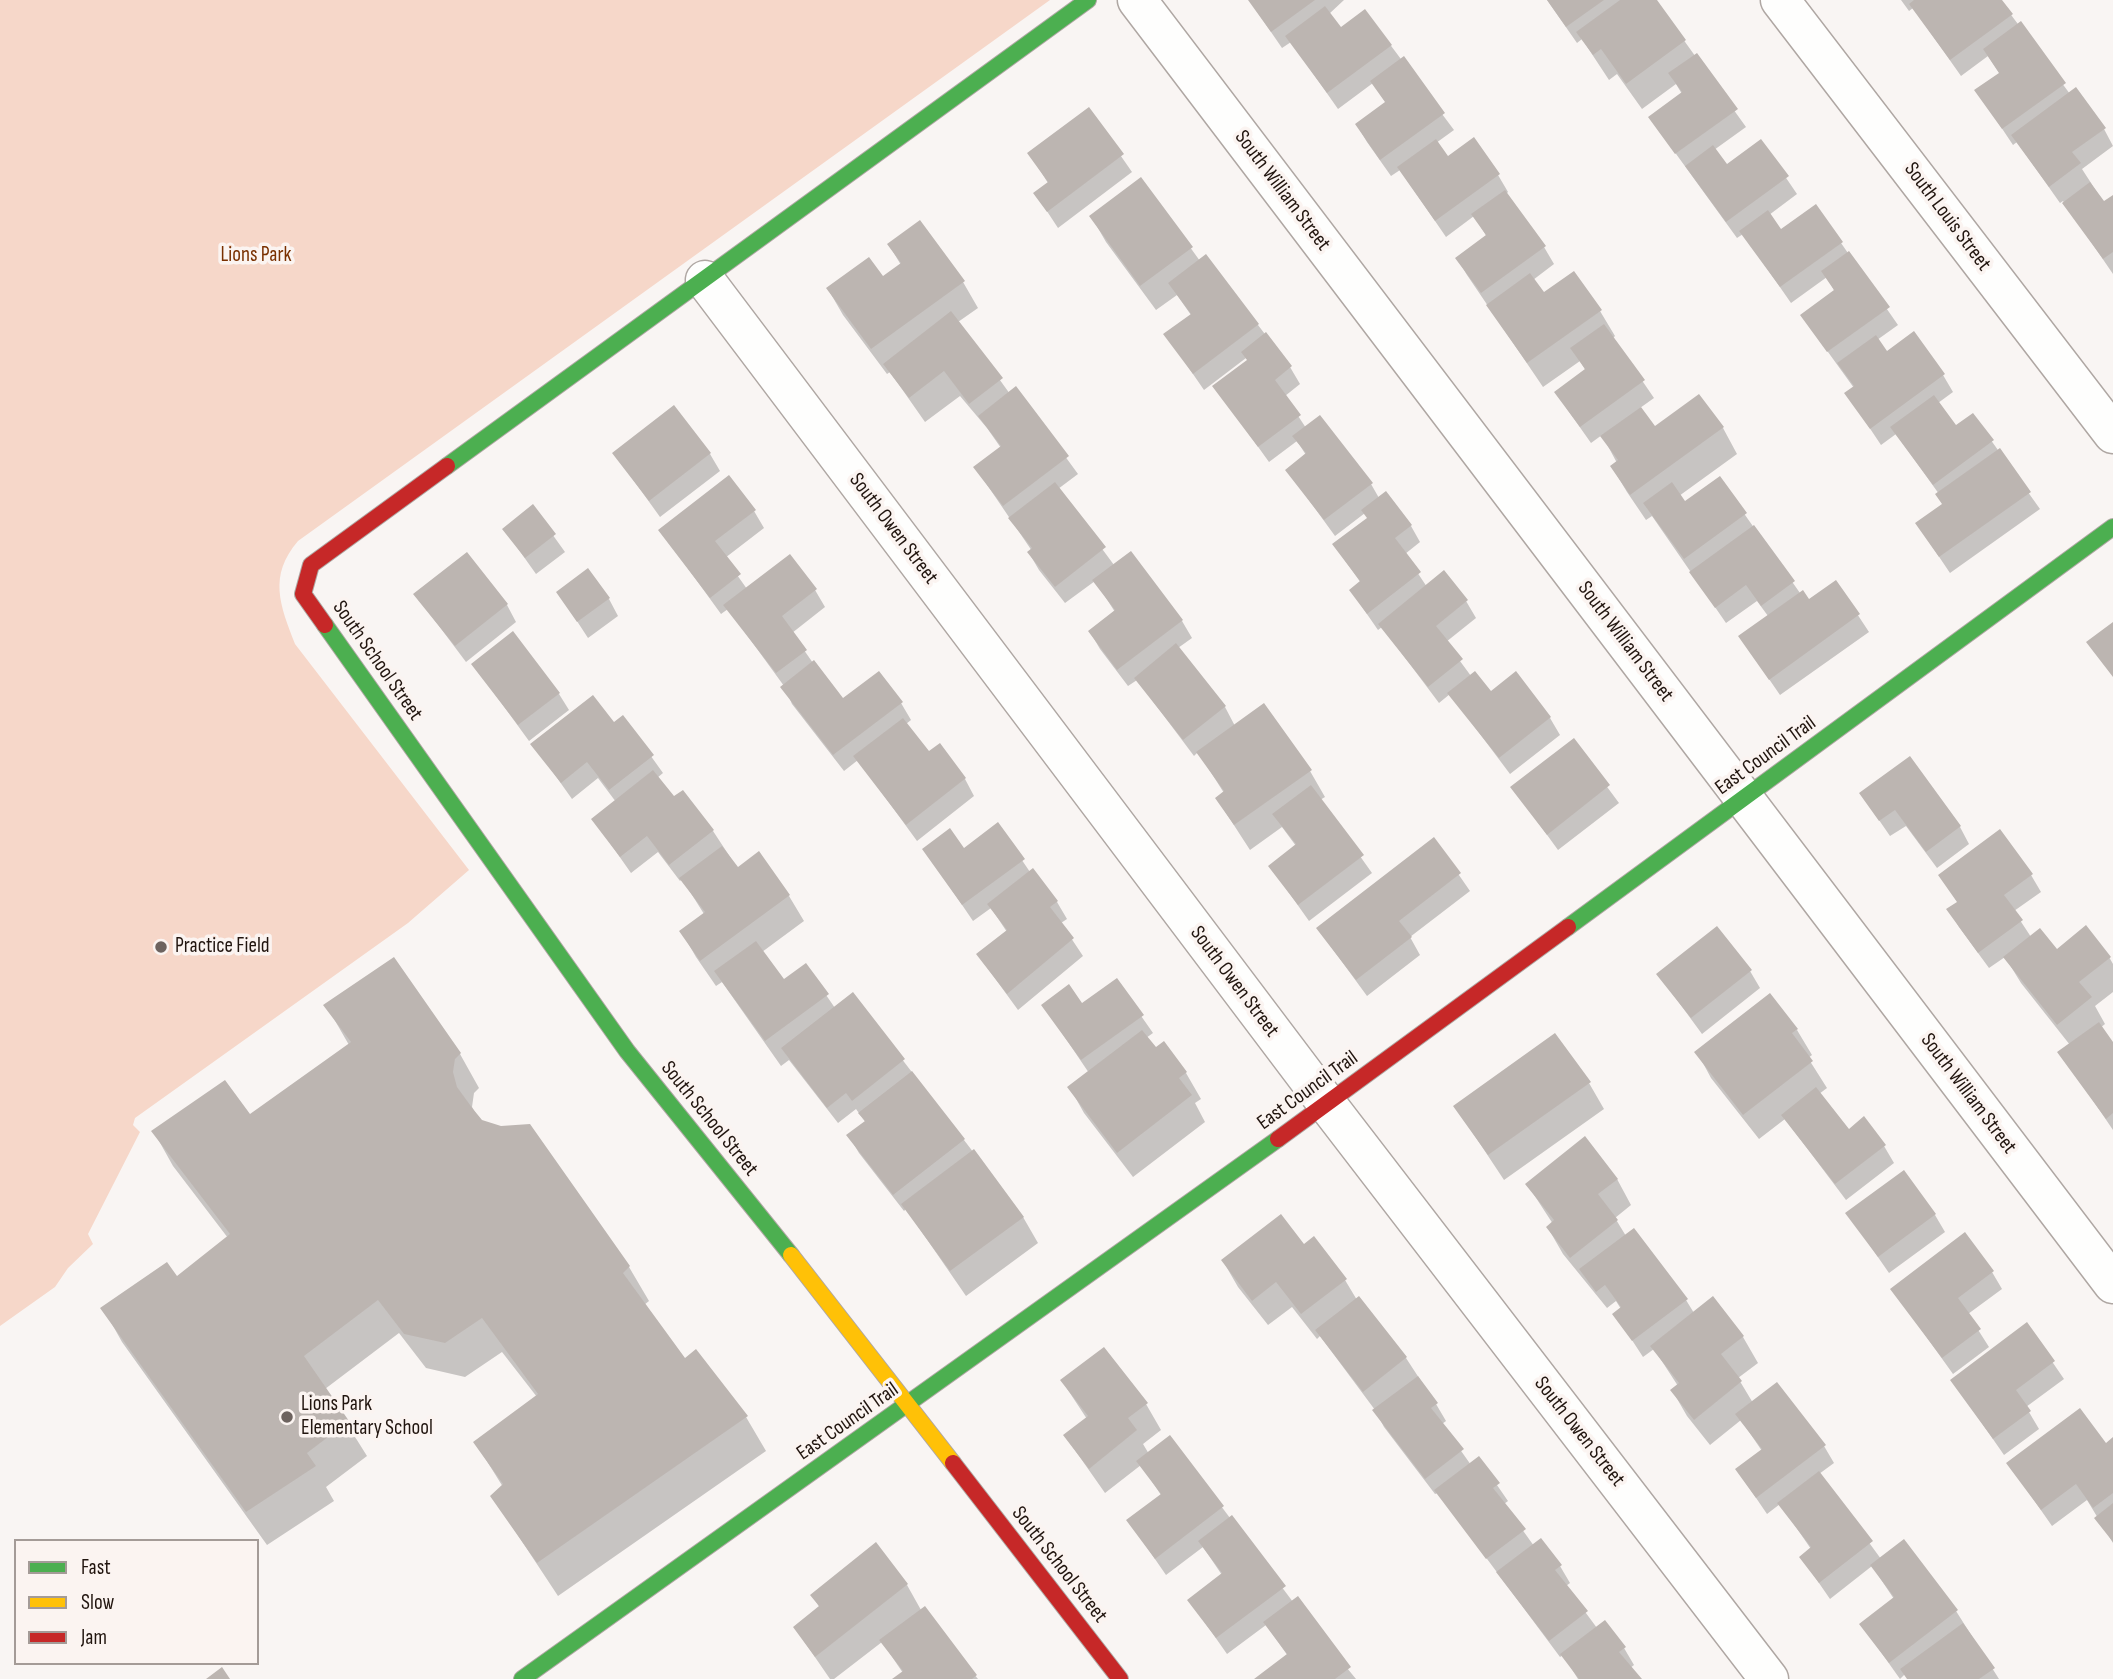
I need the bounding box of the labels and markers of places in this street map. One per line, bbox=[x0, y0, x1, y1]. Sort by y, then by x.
place label: Practice Field bbox=[175, 934, 270, 960]
marker: Practice Field bbox=[153, 939, 169, 955]
place label: Lions Park Elementary School bbox=[301, 1392, 433, 1442]
marker: Lions Park Elementary School bbox=[279, 1409, 295, 1425]

